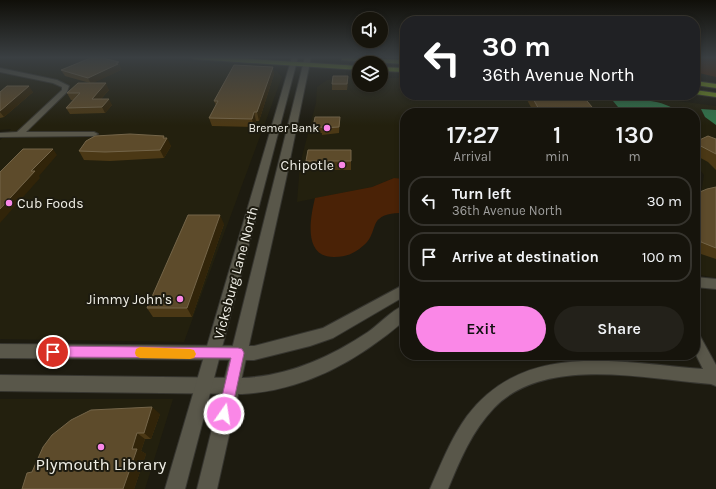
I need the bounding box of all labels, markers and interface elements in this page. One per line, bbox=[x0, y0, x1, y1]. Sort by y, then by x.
map controls bbox=[352, 12, 388, 92]
button: sound bbox=[352, 12, 388, 48]
text: 30 m bbox=[482, 30, 551, 63]
icon: left bbox=[416, 32, 468, 84]
button: layers bbox=[352, 56, 388, 92]
text: 36th Avenue North bbox=[482, 64, 635, 86]
place label: Bremer Bank bbox=[248, 121, 319, 135]
text: 17:27 bbox=[446, 121, 499, 149]
text: 1 bbox=[553, 121, 561, 149]
text: 130 bbox=[616, 121, 654, 149]
marker: Bremer Bank bbox=[322, 123, 332, 133]
text: Arrival bbox=[454, 149, 492, 164]
text: min bbox=[545, 149, 569, 164]
text: m bbox=[628, 149, 641, 164]
place label: Chipotle bbox=[281, 157, 334, 174]
marker: Chipotle bbox=[337, 160, 347, 170]
text: Turn left bbox=[452, 185, 511, 203]
icon: left bbox=[418, 190, 440, 212]
text: 30 m bbox=[647, 192, 682, 210]
place label: Cub Foods bbox=[17, 195, 84, 212]
marker: Cub Foods bbox=[4, 198, 14, 208]
text: 36th Avenue North bbox=[452, 203, 562, 218]
street label: Vicksburg Lane North bbox=[210, 205, 262, 341]
icon: arrive bbox=[418, 246, 440, 268]
text: Arrive at destination bbox=[452, 248, 599, 266]
text: 100 m bbox=[642, 248, 682, 266]
place label: Jimmy John's bbox=[87, 291, 172, 308]
marker: Jimmy John's bbox=[175, 294, 185, 304]
button: Exit bbox=[416, 306, 546, 352]
button: Share bbox=[554, 306, 684, 352]
pin bbox=[36, 335, 70, 369]
icon: arrive bbox=[42, 341, 64, 363]
position arrow bbox=[203, 393, 245, 435]
marker: Plymouth Library bbox=[96, 442, 106, 452]
place label: Plymouth Library bbox=[36, 454, 167, 474]

